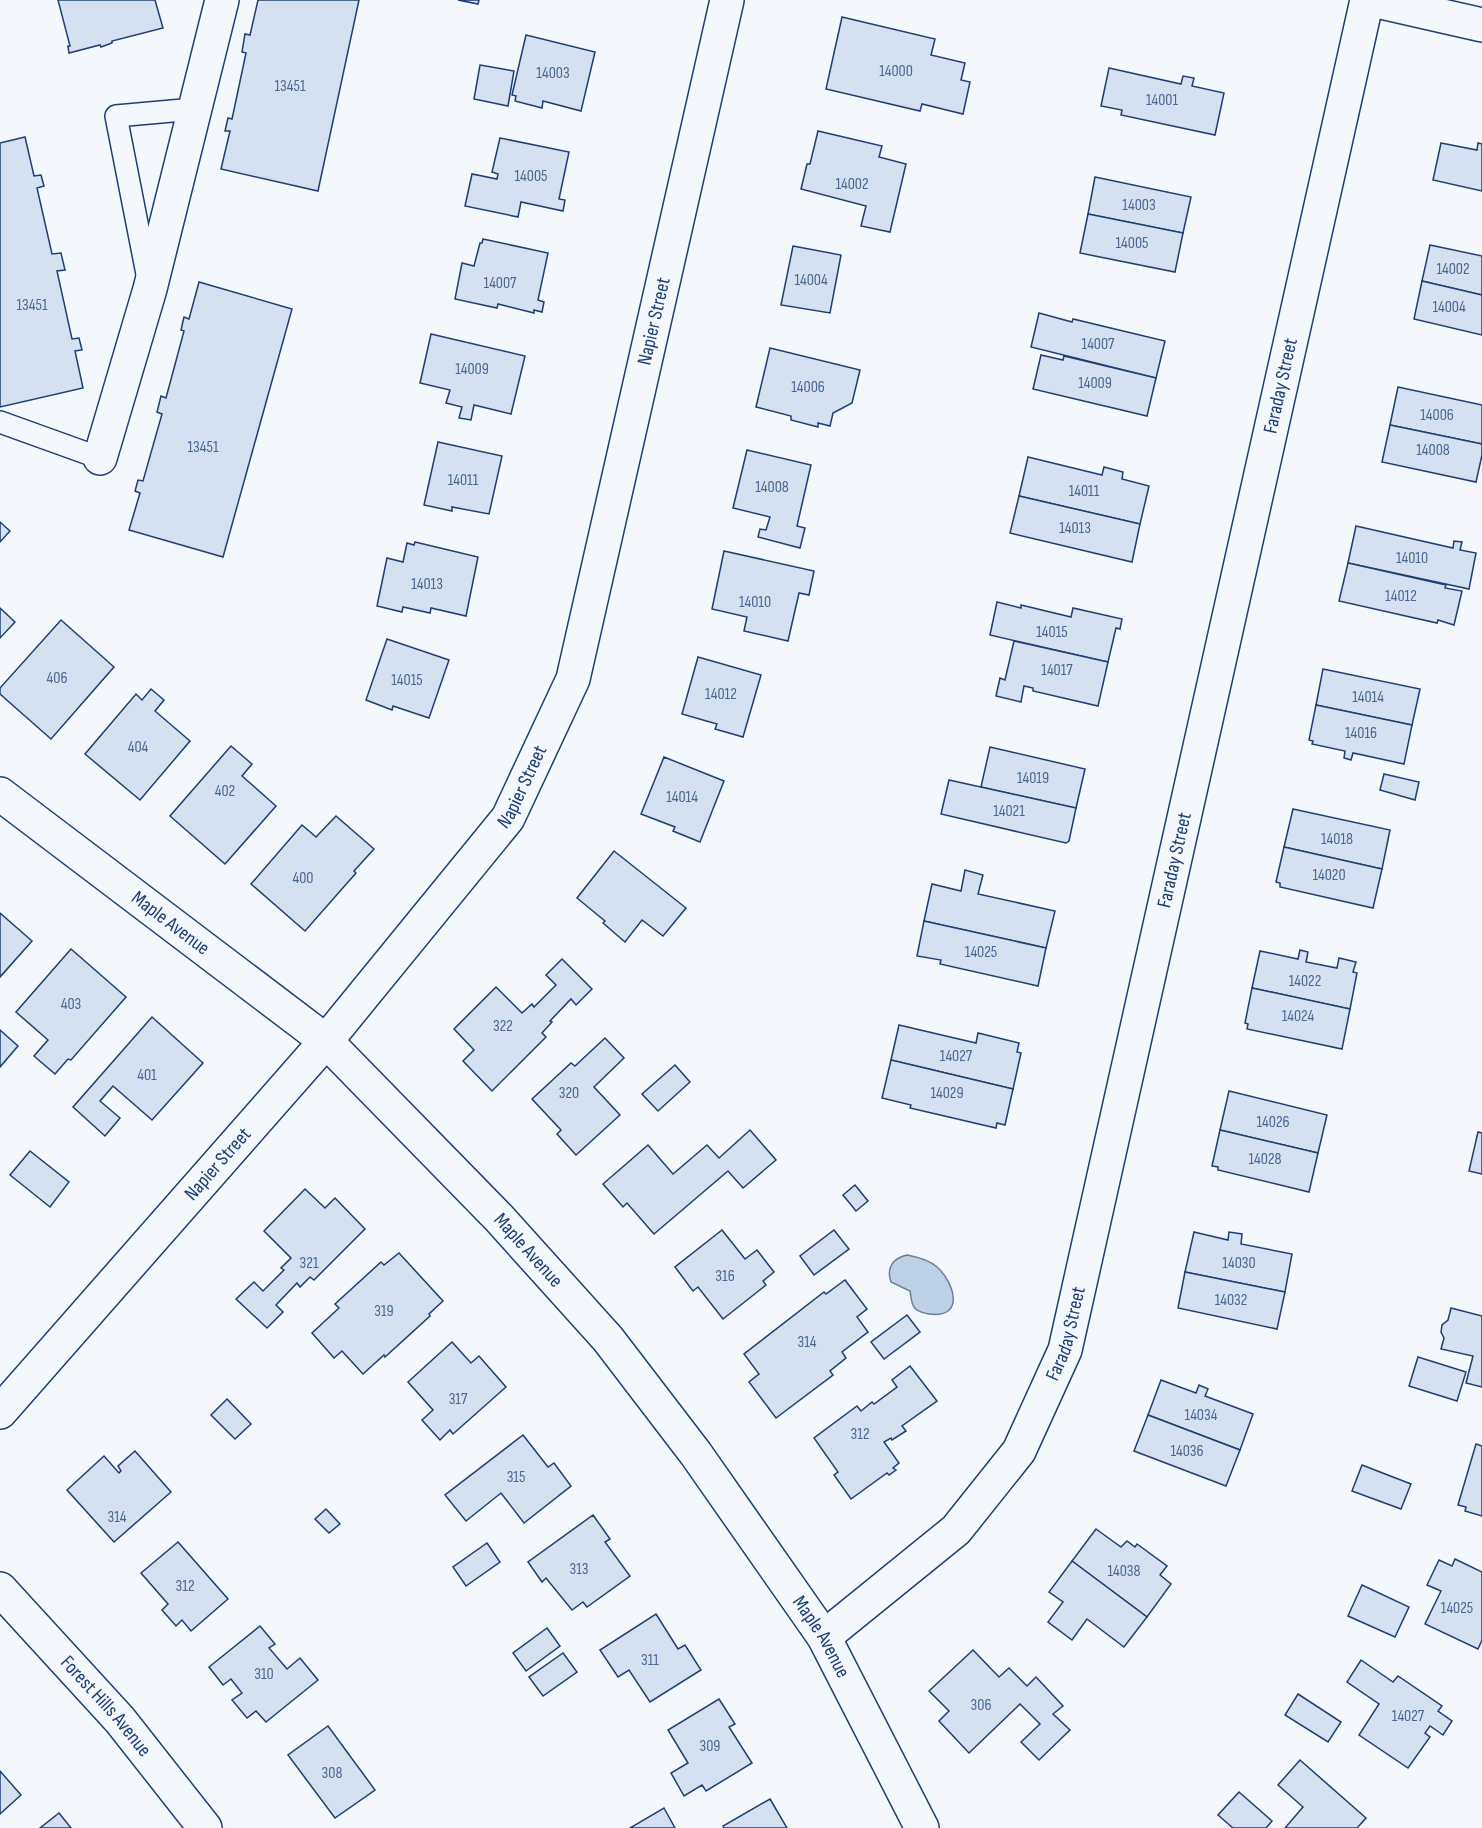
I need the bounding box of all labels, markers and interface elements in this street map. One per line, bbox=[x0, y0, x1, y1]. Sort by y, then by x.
house number: 14000 bbox=[879, 62, 913, 81]
house number: 14003 bbox=[536, 64, 570, 83]
house number: 13451 bbox=[274, 77, 306, 96]
house number: 14001 bbox=[1146, 91, 1178, 110]
house number: 14005 bbox=[515, 167, 547, 186]
house number: 14002 bbox=[835, 175, 869, 194]
house number: 14003 bbox=[1122, 196, 1156, 215]
house number: 14005 bbox=[1116, 234, 1148, 253]
house number: 14002 bbox=[1436, 260, 1470, 279]
house number: 14004 bbox=[794, 271, 828, 290]
house number: 14007 bbox=[484, 274, 517, 293]
street label: Napier Street bbox=[633, 275, 676, 367]
house number: 13451 bbox=[16, 296, 48, 315]
house number: 14004 bbox=[1432, 298, 1466, 317]
house number: 14007 bbox=[1082, 335, 1115, 354]
street label: Faraday Street bbox=[1258, 336, 1303, 436]
house number: 14009 bbox=[455, 360, 489, 379]
house number: 14009 bbox=[1078, 374, 1112, 393]
house number: 14006 bbox=[791, 378, 825, 397]
house number: 14006 bbox=[1420, 406, 1454, 425]
house number: 13451 bbox=[187, 438, 219, 457]
house number: 14008 bbox=[1416, 441, 1450, 460]
house number: 14011 bbox=[448, 471, 479, 490]
house number: 14008 bbox=[755, 478, 789, 497]
house number: 14011 bbox=[1069, 482, 1100, 501]
house number: 14013 bbox=[1059, 519, 1091, 538]
house number: 14010 bbox=[1396, 549, 1428, 568]
house number: 14013 bbox=[411, 575, 443, 594]
house number: 14012 bbox=[1385, 587, 1417, 606]
house number: 14010 bbox=[739, 593, 771, 612]
house number: 14015 bbox=[1036, 623, 1068, 642]
house number: 14017 bbox=[1041, 661, 1073, 680]
house number: 406 bbox=[47, 669, 67, 688]
house number: 14015 bbox=[391, 671, 423, 690]
house number: 14012 bbox=[705, 685, 737, 704]
house number: 14014 bbox=[1352, 688, 1384, 707]
house number: 14016 bbox=[1345, 724, 1377, 743]
house number: 404 bbox=[128, 738, 149, 757]
street label: Napier Street bbox=[492, 741, 552, 834]
house number: 14019 bbox=[1017, 769, 1049, 788]
house number: 402 bbox=[215, 782, 235, 801]
house number: 14014 bbox=[666, 788, 698, 807]
house number: 14021 bbox=[993, 802, 1025, 821]
street label: Faraday Street bbox=[1152, 810, 1197, 910]
house number: 14018 bbox=[1321, 830, 1353, 849]
house number: 14020 bbox=[1312, 866, 1346, 885]
house number: 400 bbox=[293, 869, 313, 888]
street label: Maple Avenue bbox=[127, 886, 214, 961]
house number: 14025 bbox=[965, 943, 997, 962]
house number: 14022 bbox=[1289, 972, 1321, 991]
house number: 403 bbox=[61, 995, 81, 1014]
house number: 14024 bbox=[1282, 1007, 1315, 1026]
house number: 322 bbox=[493, 1017, 513, 1036]
house number: 14027 bbox=[940, 1047, 973, 1066]
house number: 401 bbox=[137, 1066, 157, 1085]
house number: 320 bbox=[559, 1084, 579, 1103]
house number: 14029 bbox=[930, 1084, 964, 1103]
house number: 14026 bbox=[1256, 1113, 1290, 1132]
street label: Napier Street bbox=[179, 1123, 256, 1206]
house number: 14028 bbox=[1248, 1150, 1282, 1169]
street label: Maple Avenue bbox=[488, 1208, 568, 1292]
house number: 321 bbox=[300, 1254, 319, 1273]
house number: 14030 bbox=[1222, 1254, 1256, 1273]
house number: 316 bbox=[715, 1267, 735, 1286]
street label: Faraday Street bbox=[1041, 1284, 1091, 1385]
house number: 14032 bbox=[1215, 1291, 1247, 1310]
house number: 319 bbox=[374, 1302, 394, 1321]
house number: 314 bbox=[798, 1333, 817, 1352]
house number: 317 bbox=[449, 1390, 468, 1409]
house number: 14034 bbox=[1185, 1406, 1218, 1425]
house number: 312 bbox=[850, 1425, 870, 1444]
house number: 14036 bbox=[1170, 1442, 1204, 1461]
house number: 315 bbox=[507, 1468, 525, 1487]
house number: 314 bbox=[108, 1508, 127, 1527]
house number: 313 bbox=[569, 1560, 589, 1579]
house number: 14038 bbox=[1107, 1562, 1141, 1581]
house number: 312 bbox=[175, 1577, 195, 1596]
street label: Maple Avenue bbox=[787, 1591, 855, 1682]
house number: 14025 bbox=[1441, 1599, 1473, 1618]
street label: Forest Hills Avenue bbox=[55, 1651, 156, 1762]
house number: 311 bbox=[641, 1651, 659, 1670]
house number: 310 bbox=[254, 1665, 274, 1684]
house number: 306 bbox=[971, 1696, 991, 1715]
house number: 14027 bbox=[1392, 1707, 1425, 1726]
house number: 309 bbox=[700, 1737, 720, 1756]
house number: 308 bbox=[322, 1764, 342, 1783]

